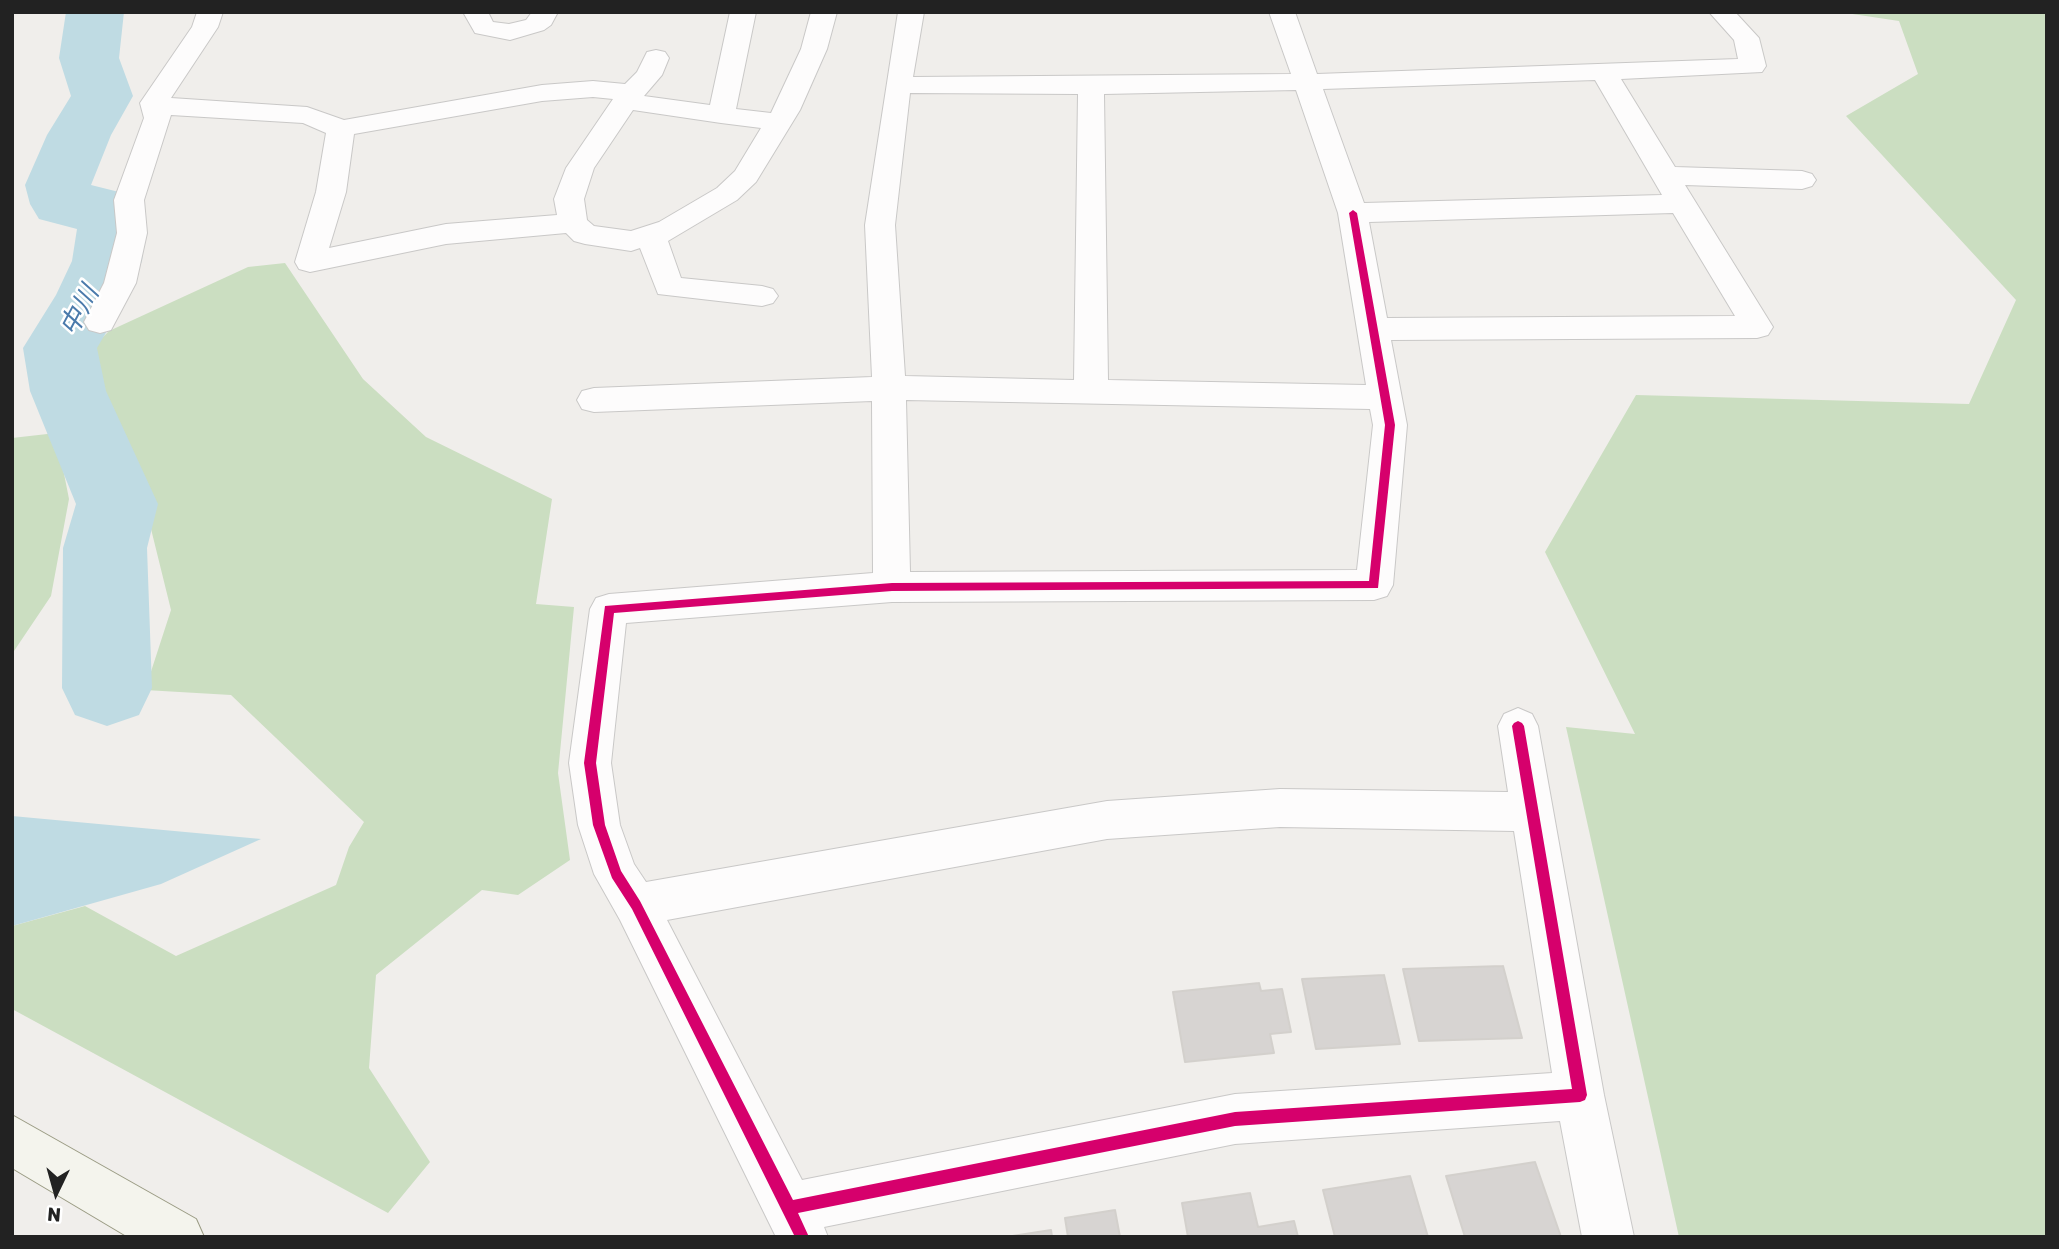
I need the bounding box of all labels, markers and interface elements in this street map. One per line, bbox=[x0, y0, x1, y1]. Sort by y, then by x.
water label: 中川 bbox=[54, 281, 106, 341]
north arrow bbox=[21, 1158, 91, 1228]
text: N bbox=[46, 1202, 62, 1226]

